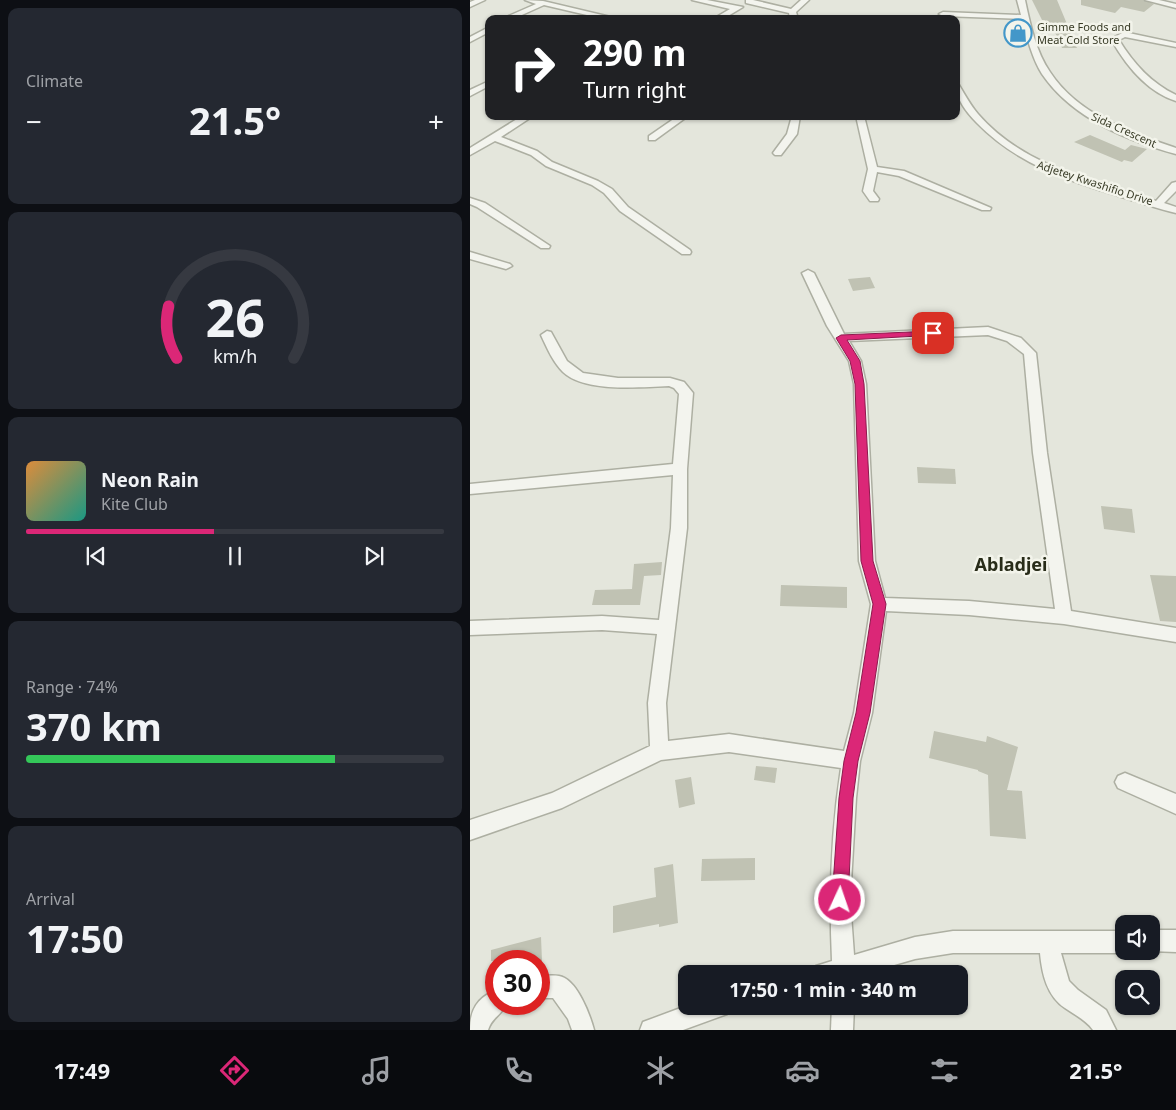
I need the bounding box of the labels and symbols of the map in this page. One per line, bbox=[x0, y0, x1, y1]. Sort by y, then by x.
shop icon: Gimme Foods and Meat Cold Store bbox=[1003, 18, 1033, 48]
place label: Gimme Foods and Meat Cold Store bbox=[1037, 19, 1131, 47]
street label: Sida Crescent bbox=[1089, 109, 1159, 151]
street label: Adjetey Kwashifio Drive bbox=[1035, 157, 1155, 208]
pin bbox=[912, 312, 954, 354]
district label: Abladjei bbox=[975, 552, 1047, 576]
position arrow bbox=[813, 873, 865, 925]
speed limit sign: 30 bbox=[485, 950, 550, 1015]

